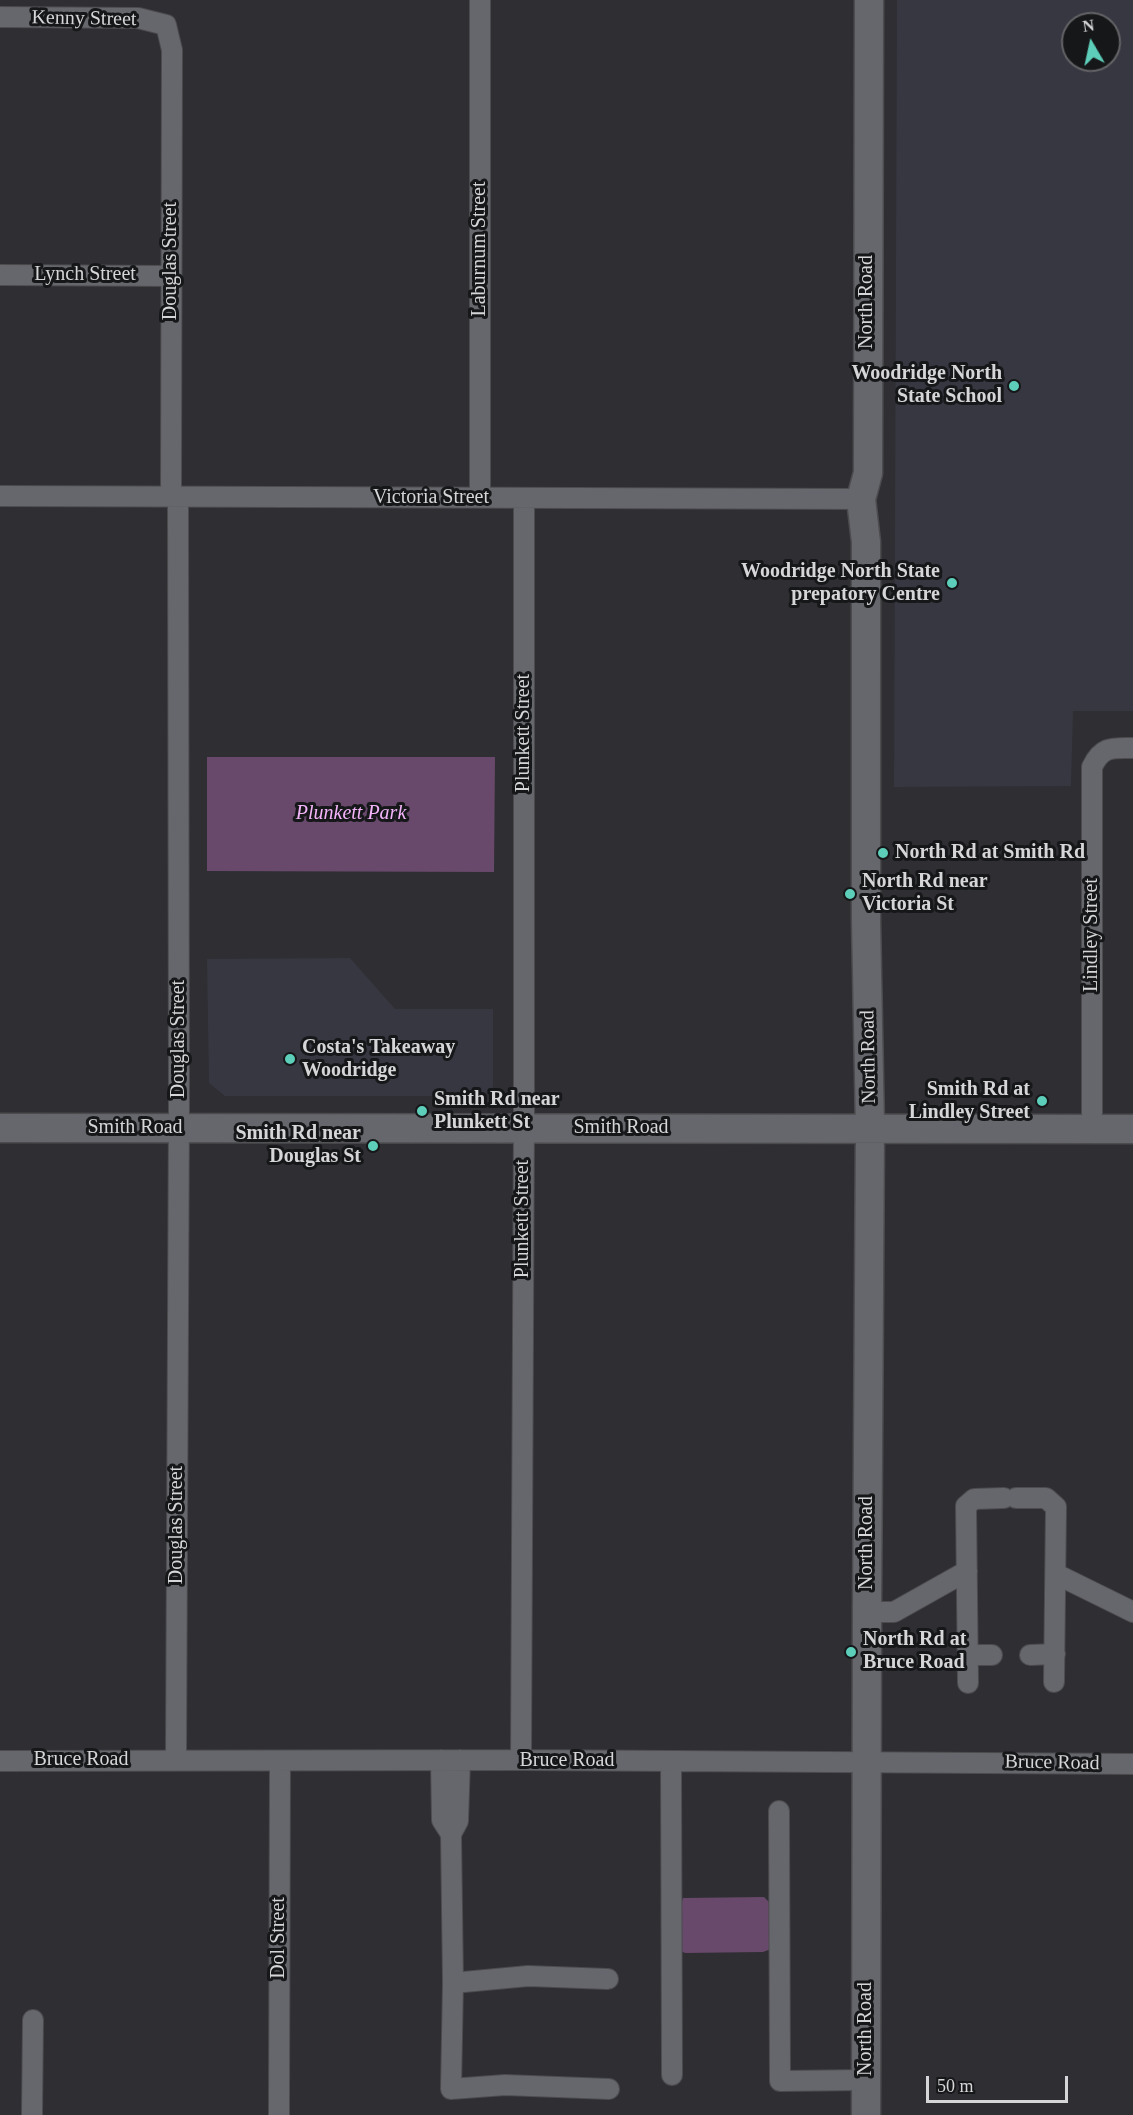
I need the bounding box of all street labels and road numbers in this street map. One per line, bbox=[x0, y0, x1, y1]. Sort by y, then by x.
street label: Kenny Street bbox=[31, 6, 137, 32]
street label: Laburnum Street bbox=[468, 182, 492, 316]
street label: Douglas Street bbox=[159, 202, 183, 320]
street label: North Road bbox=[855, 255, 879, 349]
street label: Lynch Street bbox=[34, 263, 136, 287]
street label: Victoria Street bbox=[373, 486, 489, 510]
street label: Plunkett Street bbox=[512, 674, 536, 792]
street label: Lindley Street bbox=[1080, 878, 1104, 992]
street label: Douglas Street bbox=[167, 980, 191, 1098]
street label: North Road bbox=[856, 1010, 882, 1104]
street label: Smith Road bbox=[87, 1116, 183, 1140]
street label: Smith Road bbox=[573, 1116, 669, 1140]
street label: Plunkett Street bbox=[511, 1160, 535, 1278]
street label: Douglas Street bbox=[165, 1466, 189, 1584]
street label: North Road bbox=[855, 1496, 879, 1590]
street label: Bruce Road bbox=[34, 1748, 128, 1772]
street label: Bruce Road bbox=[520, 1749, 614, 1773]
street label: Bruce Road bbox=[1004, 1750, 1100, 1776]
street label: Dol Street bbox=[267, 1897, 291, 1979]
street label: North Road bbox=[854, 1982, 878, 2076]

